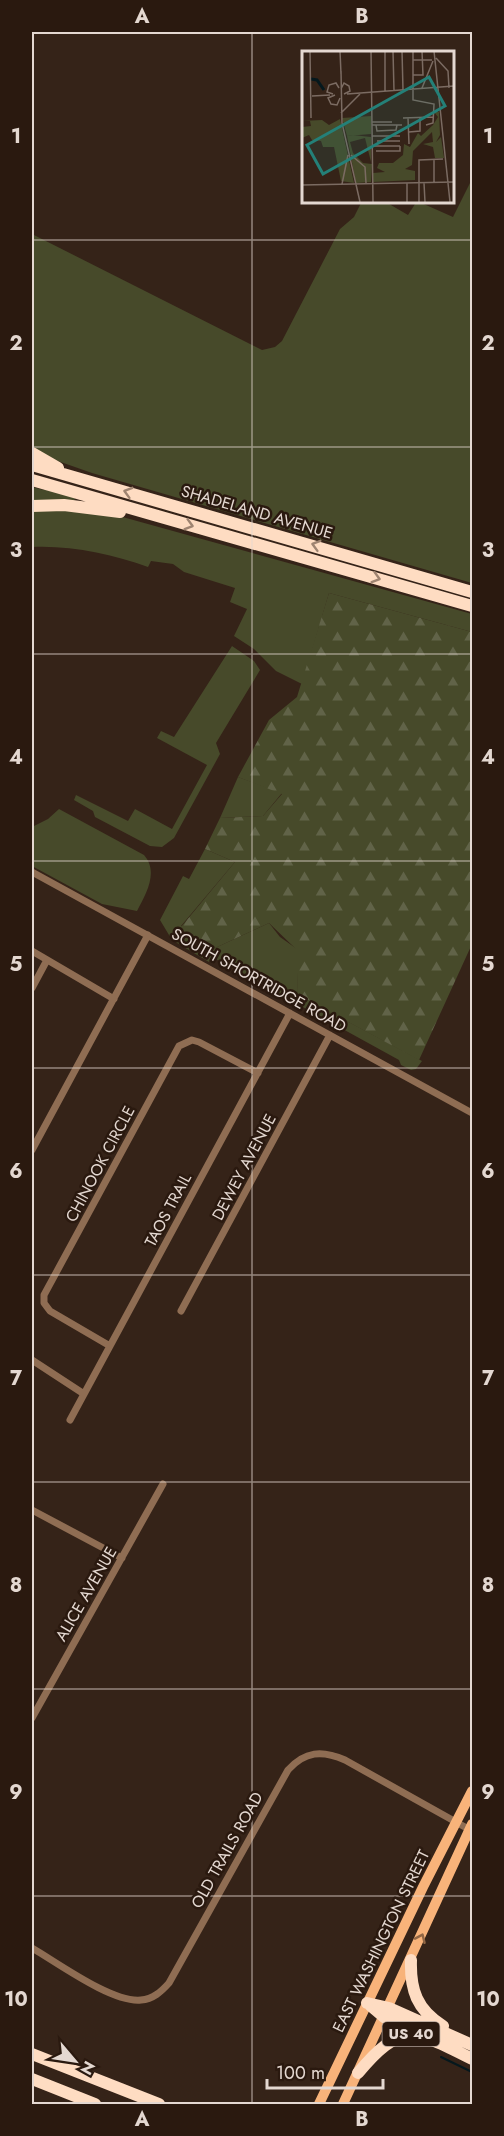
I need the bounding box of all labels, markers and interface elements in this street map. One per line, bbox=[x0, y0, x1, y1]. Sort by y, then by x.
text: A bbox=[134, 2, 150, 31]
text: B bbox=[355, 2, 369, 31]
inset map bbox=[302, 51, 453, 202]
text: 1 bbox=[11, 122, 21, 151]
text: 1 bbox=[483, 122, 493, 151]
text: 2 bbox=[9, 329, 23, 358]
text: 2 bbox=[481, 329, 495, 358]
street label: SHADELAND AVENUE bbox=[179, 479, 335, 545]
one-way arrow bbox=[123, 487, 134, 499]
one-way arrow bbox=[183, 518, 194, 530]
text: 3 bbox=[10, 536, 22, 565]
text: 3 bbox=[482, 536, 494, 565]
one-way arrow bbox=[311, 540, 321, 553]
one-way arrow bbox=[371, 571, 381, 583]
text: 4 bbox=[9, 743, 23, 772]
text: 4 bbox=[481, 743, 495, 772]
street label: SOUTH SHORTRIDGE ROAD bbox=[167, 922, 351, 1038]
text: 5 bbox=[10, 950, 23, 979]
text: 5 bbox=[482, 950, 495, 979]
street label: CHINOOK CIRCLE bbox=[60, 1102, 140, 1226]
street label: DEWEY AVENUE bbox=[206, 1110, 282, 1224]
text: 6 bbox=[9, 1157, 23, 1186]
text: 6 bbox=[481, 1157, 495, 1186]
street label: TAOS TRAIL bbox=[139, 1168, 197, 1251]
text: 7 bbox=[10, 1364, 23, 1393]
text: 7 bbox=[482, 1364, 495, 1393]
street label: ALICE AVENUE bbox=[50, 1542, 122, 1646]
text: 8 bbox=[10, 1571, 22, 1600]
text: 8 bbox=[482, 1571, 494, 1600]
text: 9 bbox=[9, 1778, 23, 1807]
text: 9 bbox=[481, 1778, 495, 1807]
street label: OLD TRAILS ROAD bbox=[185, 1788, 269, 1912]
street label: EAST WASHINGTON STREET bbox=[327, 1845, 435, 2036]
one-way arrow bbox=[414, 1933, 426, 1944]
text: 10 bbox=[4, 1985, 28, 2014]
text: 10 bbox=[476, 1985, 500, 2014]
road number: US 40 bbox=[382, 2022, 440, 2046]
north arrow bbox=[45, 2031, 105, 2091]
scale bar bbox=[267, 2052, 382, 2090]
text: N bbox=[75, 2057, 101, 2079]
text: 100 m bbox=[276, 2060, 325, 2086]
text: A bbox=[134, 2105, 150, 2134]
text: B bbox=[355, 2105, 369, 2134]

